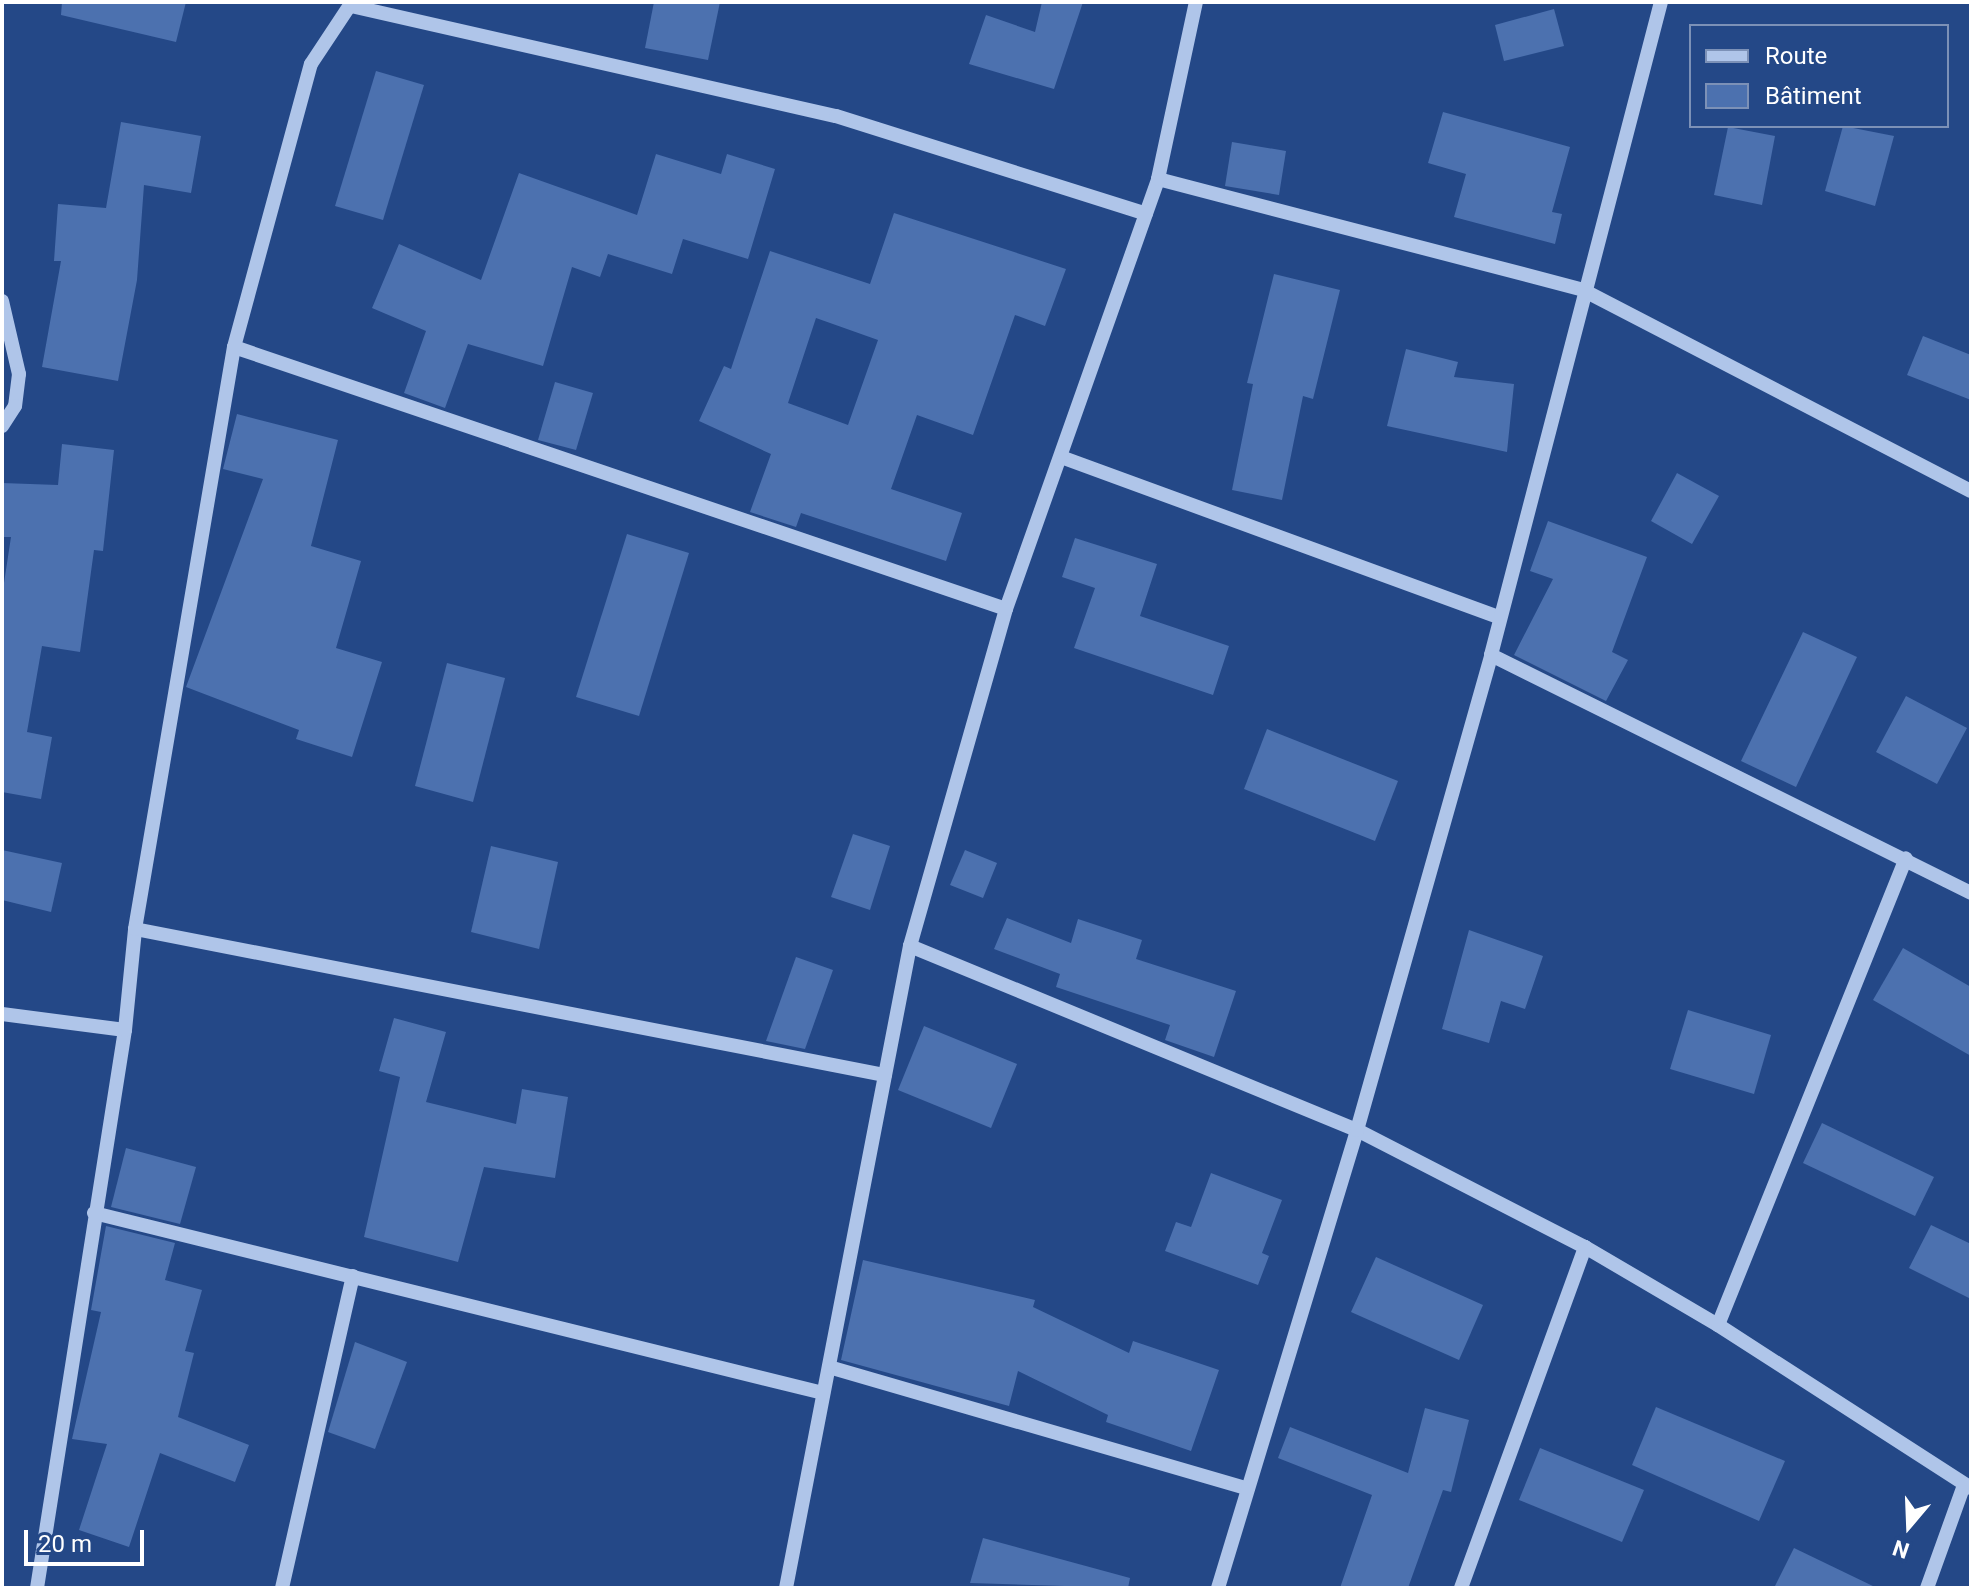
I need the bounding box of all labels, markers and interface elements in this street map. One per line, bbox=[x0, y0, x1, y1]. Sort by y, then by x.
legend bbox=[1689, 24, 1949, 128]
text: Route bbox=[1765, 42, 1827, 70]
text: Bâtiment bbox=[1765, 82, 1862, 110]
north arrow bbox=[1869, 1486, 1949, 1566]
scale bar bbox=[28, 1514, 148, 1564]
text: 20 m bbox=[38, 1530, 92, 1558]
text: N bbox=[1890, 1535, 1912, 1564]

